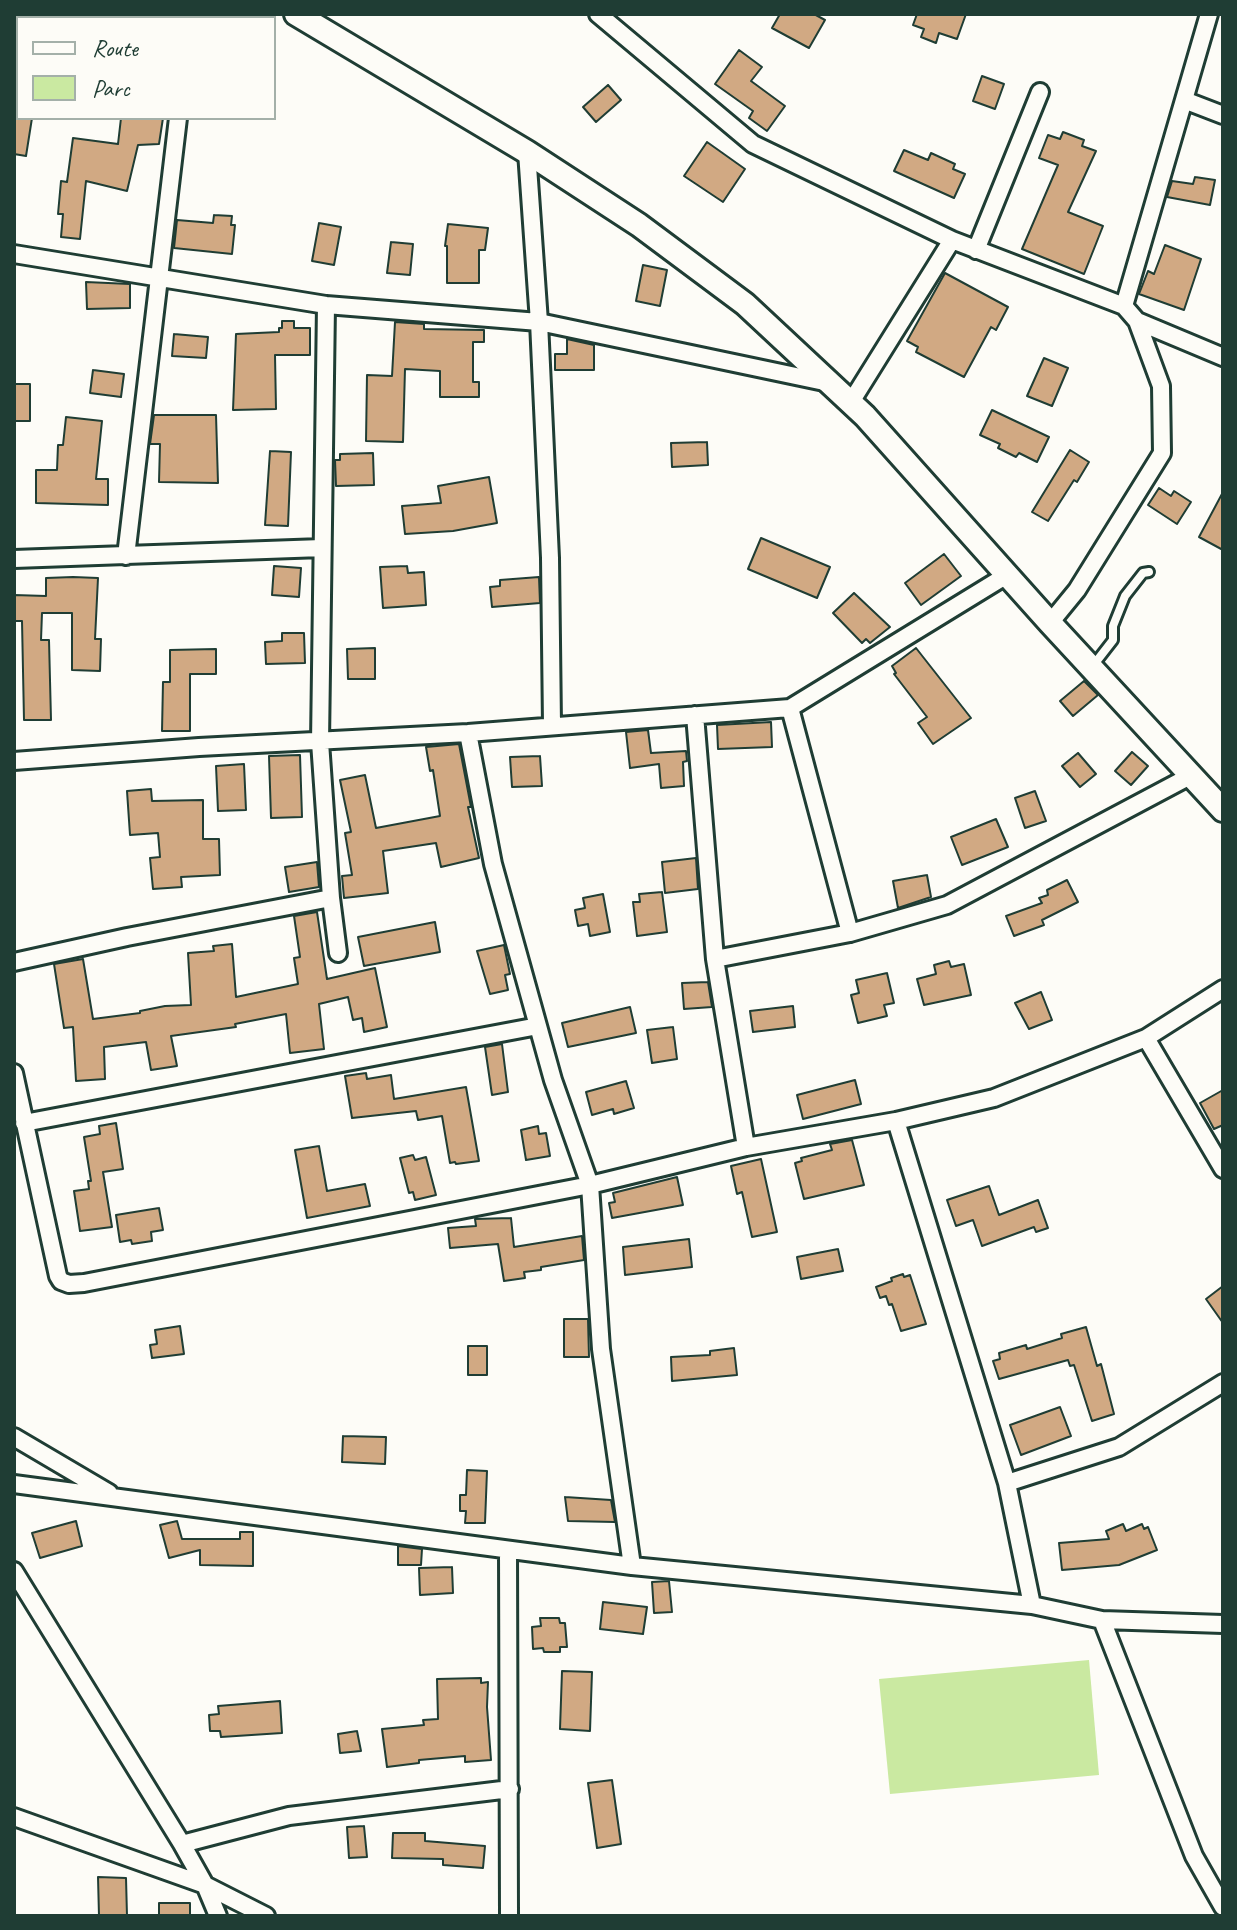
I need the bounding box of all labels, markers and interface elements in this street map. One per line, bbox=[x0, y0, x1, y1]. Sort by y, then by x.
legend bbox=[16, 16, 276, 120]
text: Route bbox=[92, 33, 138, 63]
text: Parc bbox=[92, 73, 130, 103]

